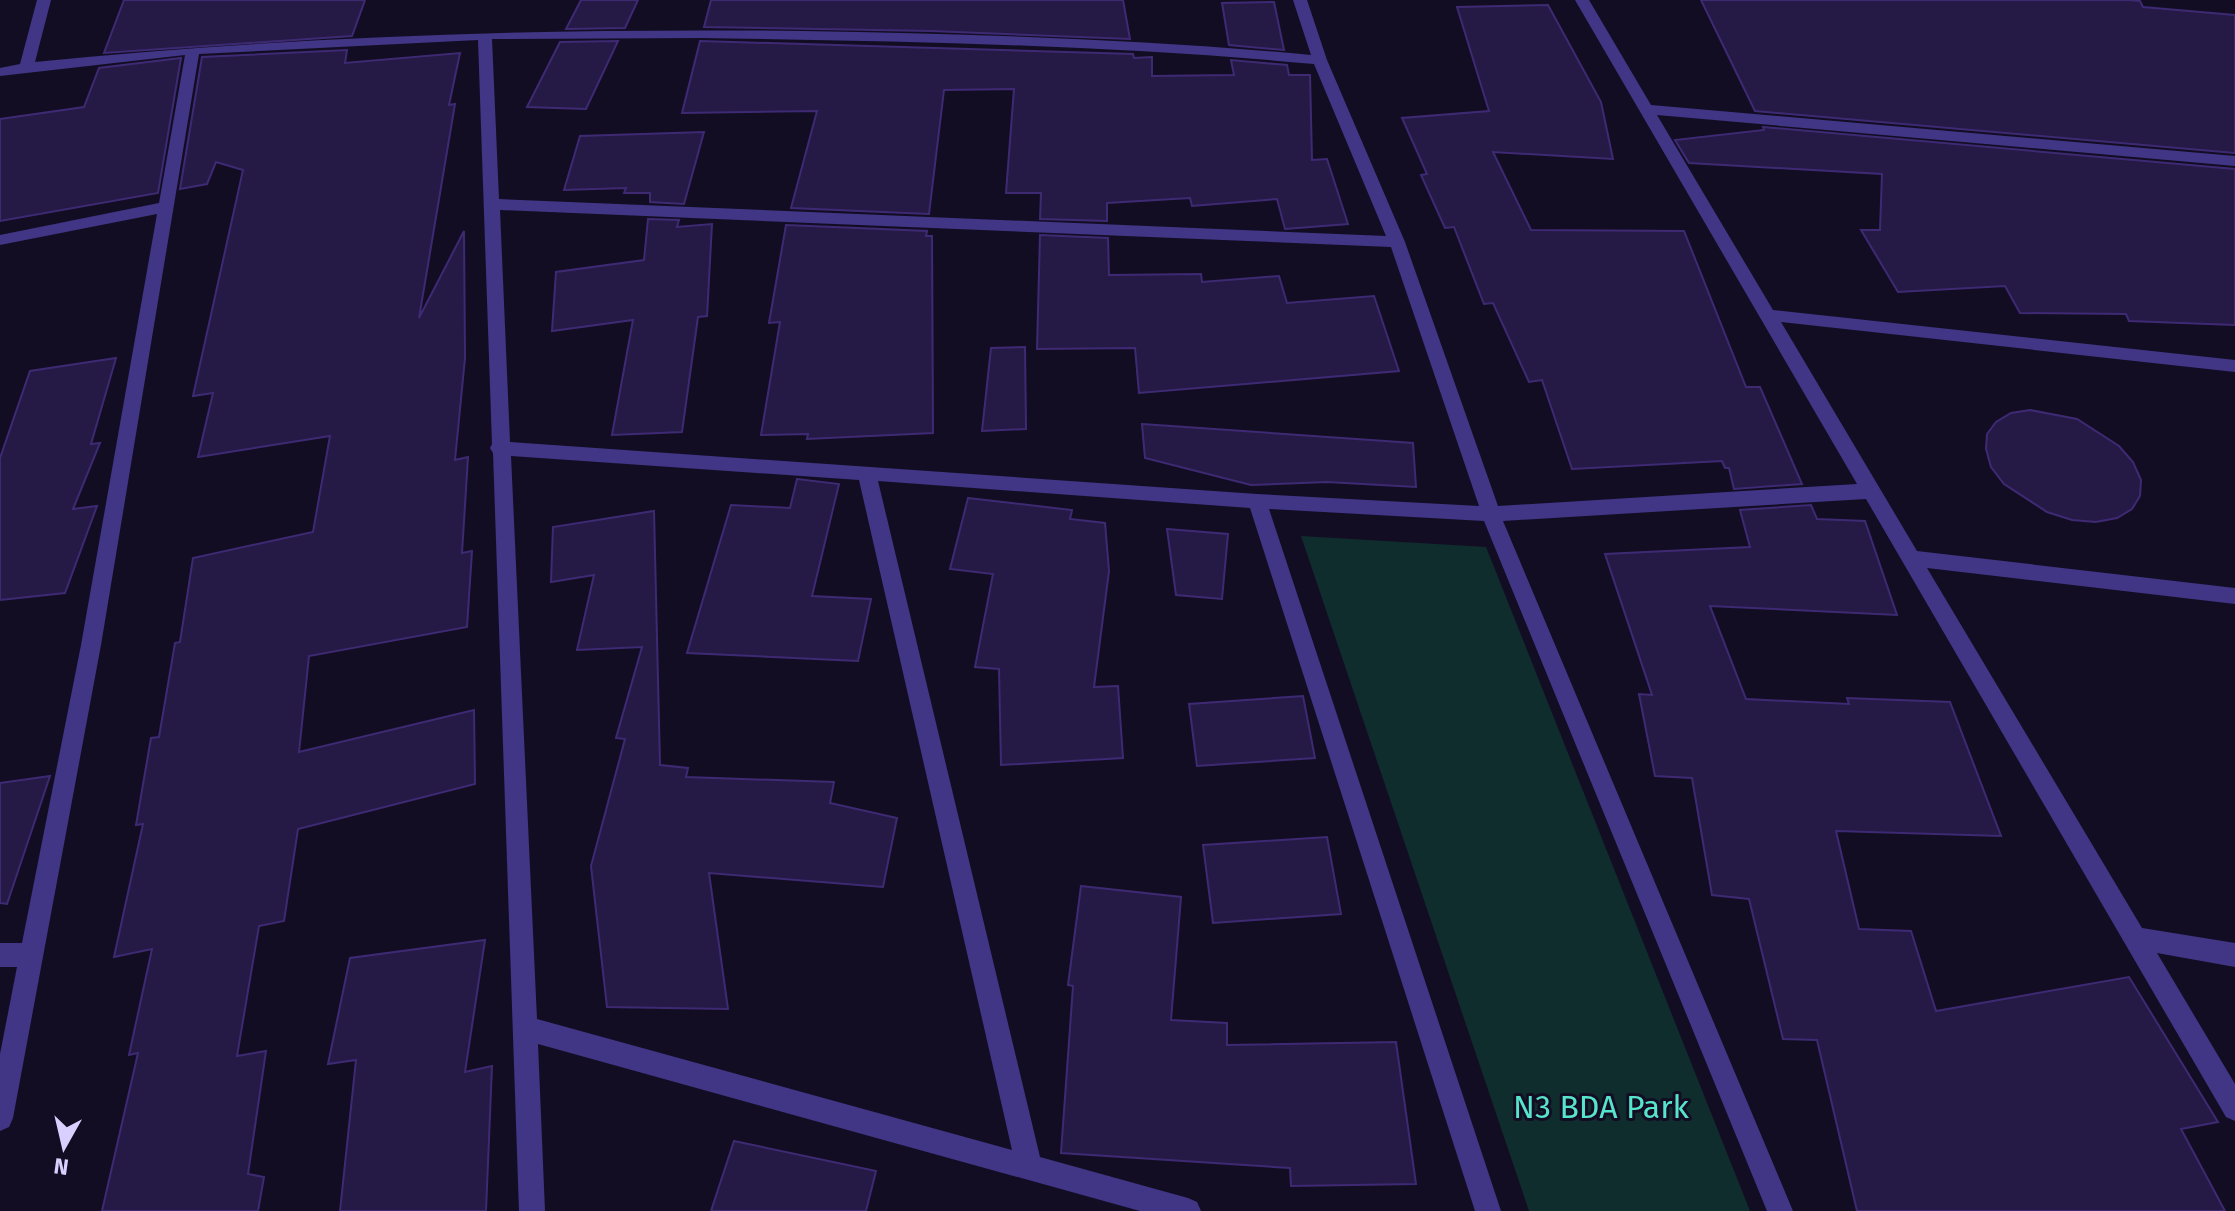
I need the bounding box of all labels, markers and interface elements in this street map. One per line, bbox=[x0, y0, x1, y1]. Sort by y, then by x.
park label: N3 BDA Park bbox=[1513, 1088, 1690, 1126]
north arrow bbox=[24, 1107, 104, 1187]
text: N bbox=[52, 1152, 70, 1181]

